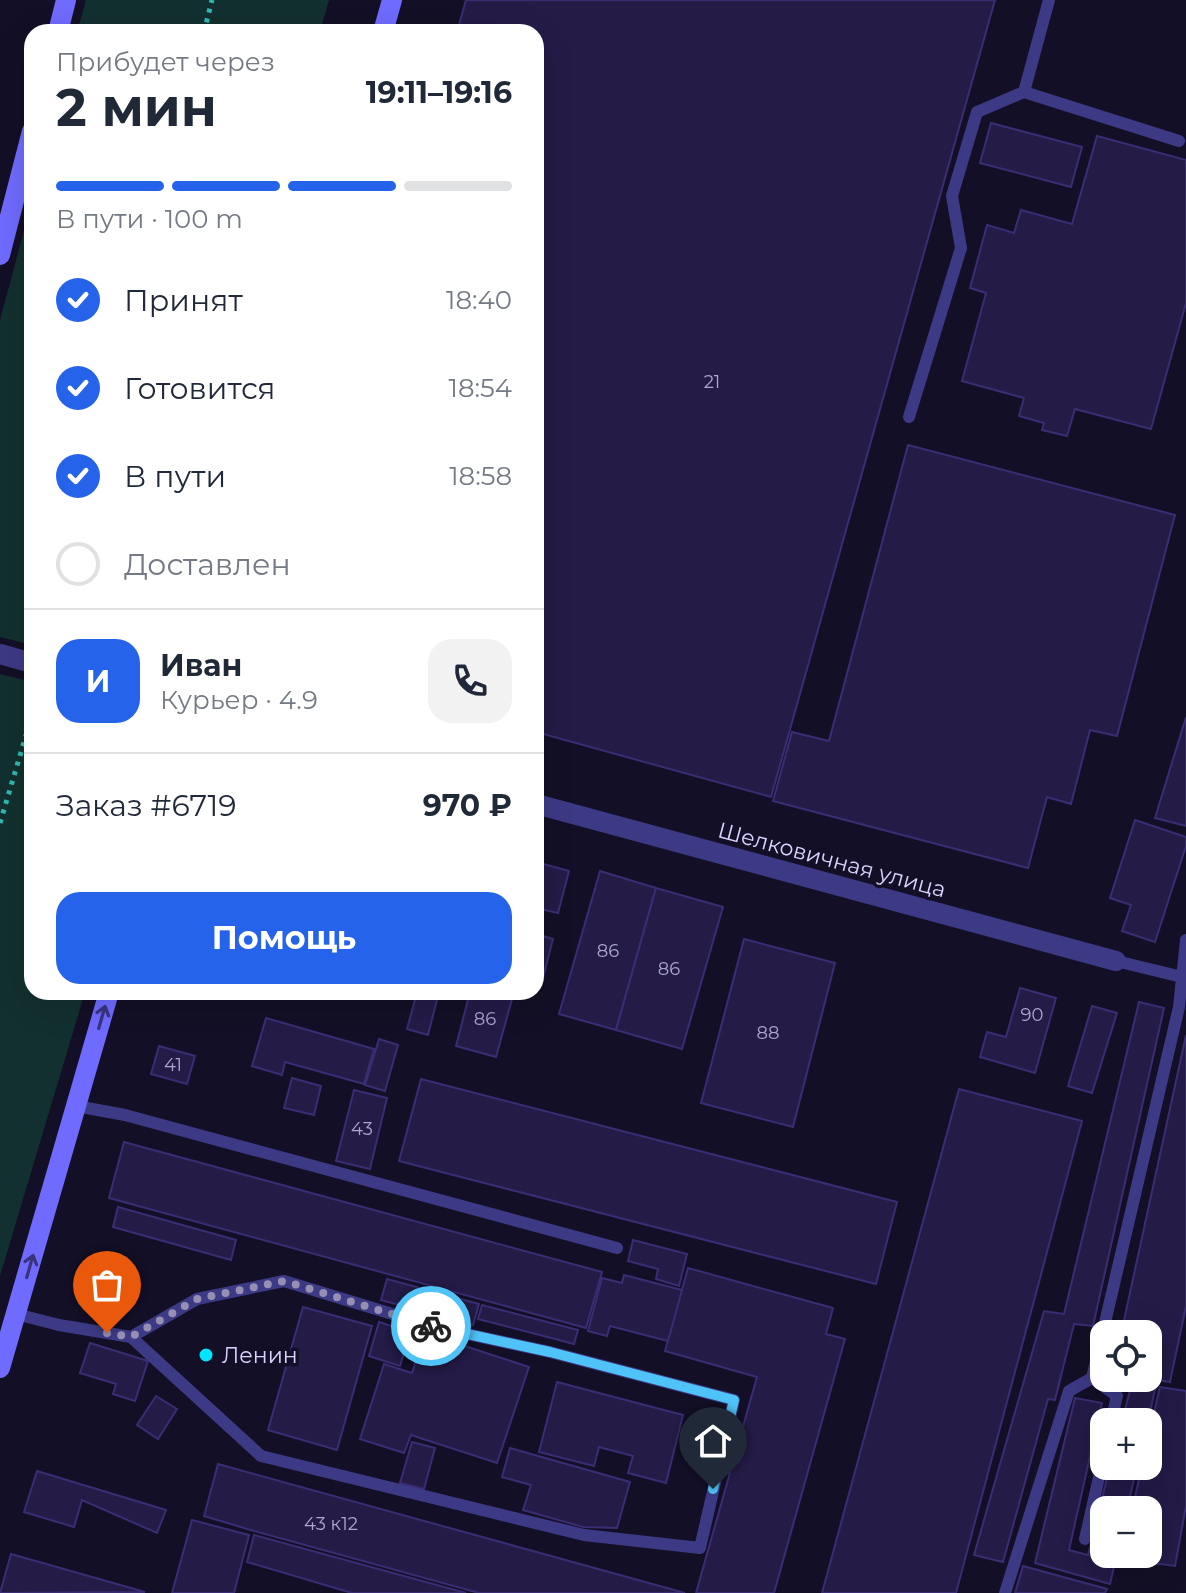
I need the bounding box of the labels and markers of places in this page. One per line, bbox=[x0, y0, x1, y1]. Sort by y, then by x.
pin bbox=[73, 1251, 141, 1333]
place label: Ленин bbox=[222, 1342, 298, 1369]
marker: Ленин bbox=[197, 1346, 215, 1364]
pin bbox=[679, 1407, 747, 1489]

